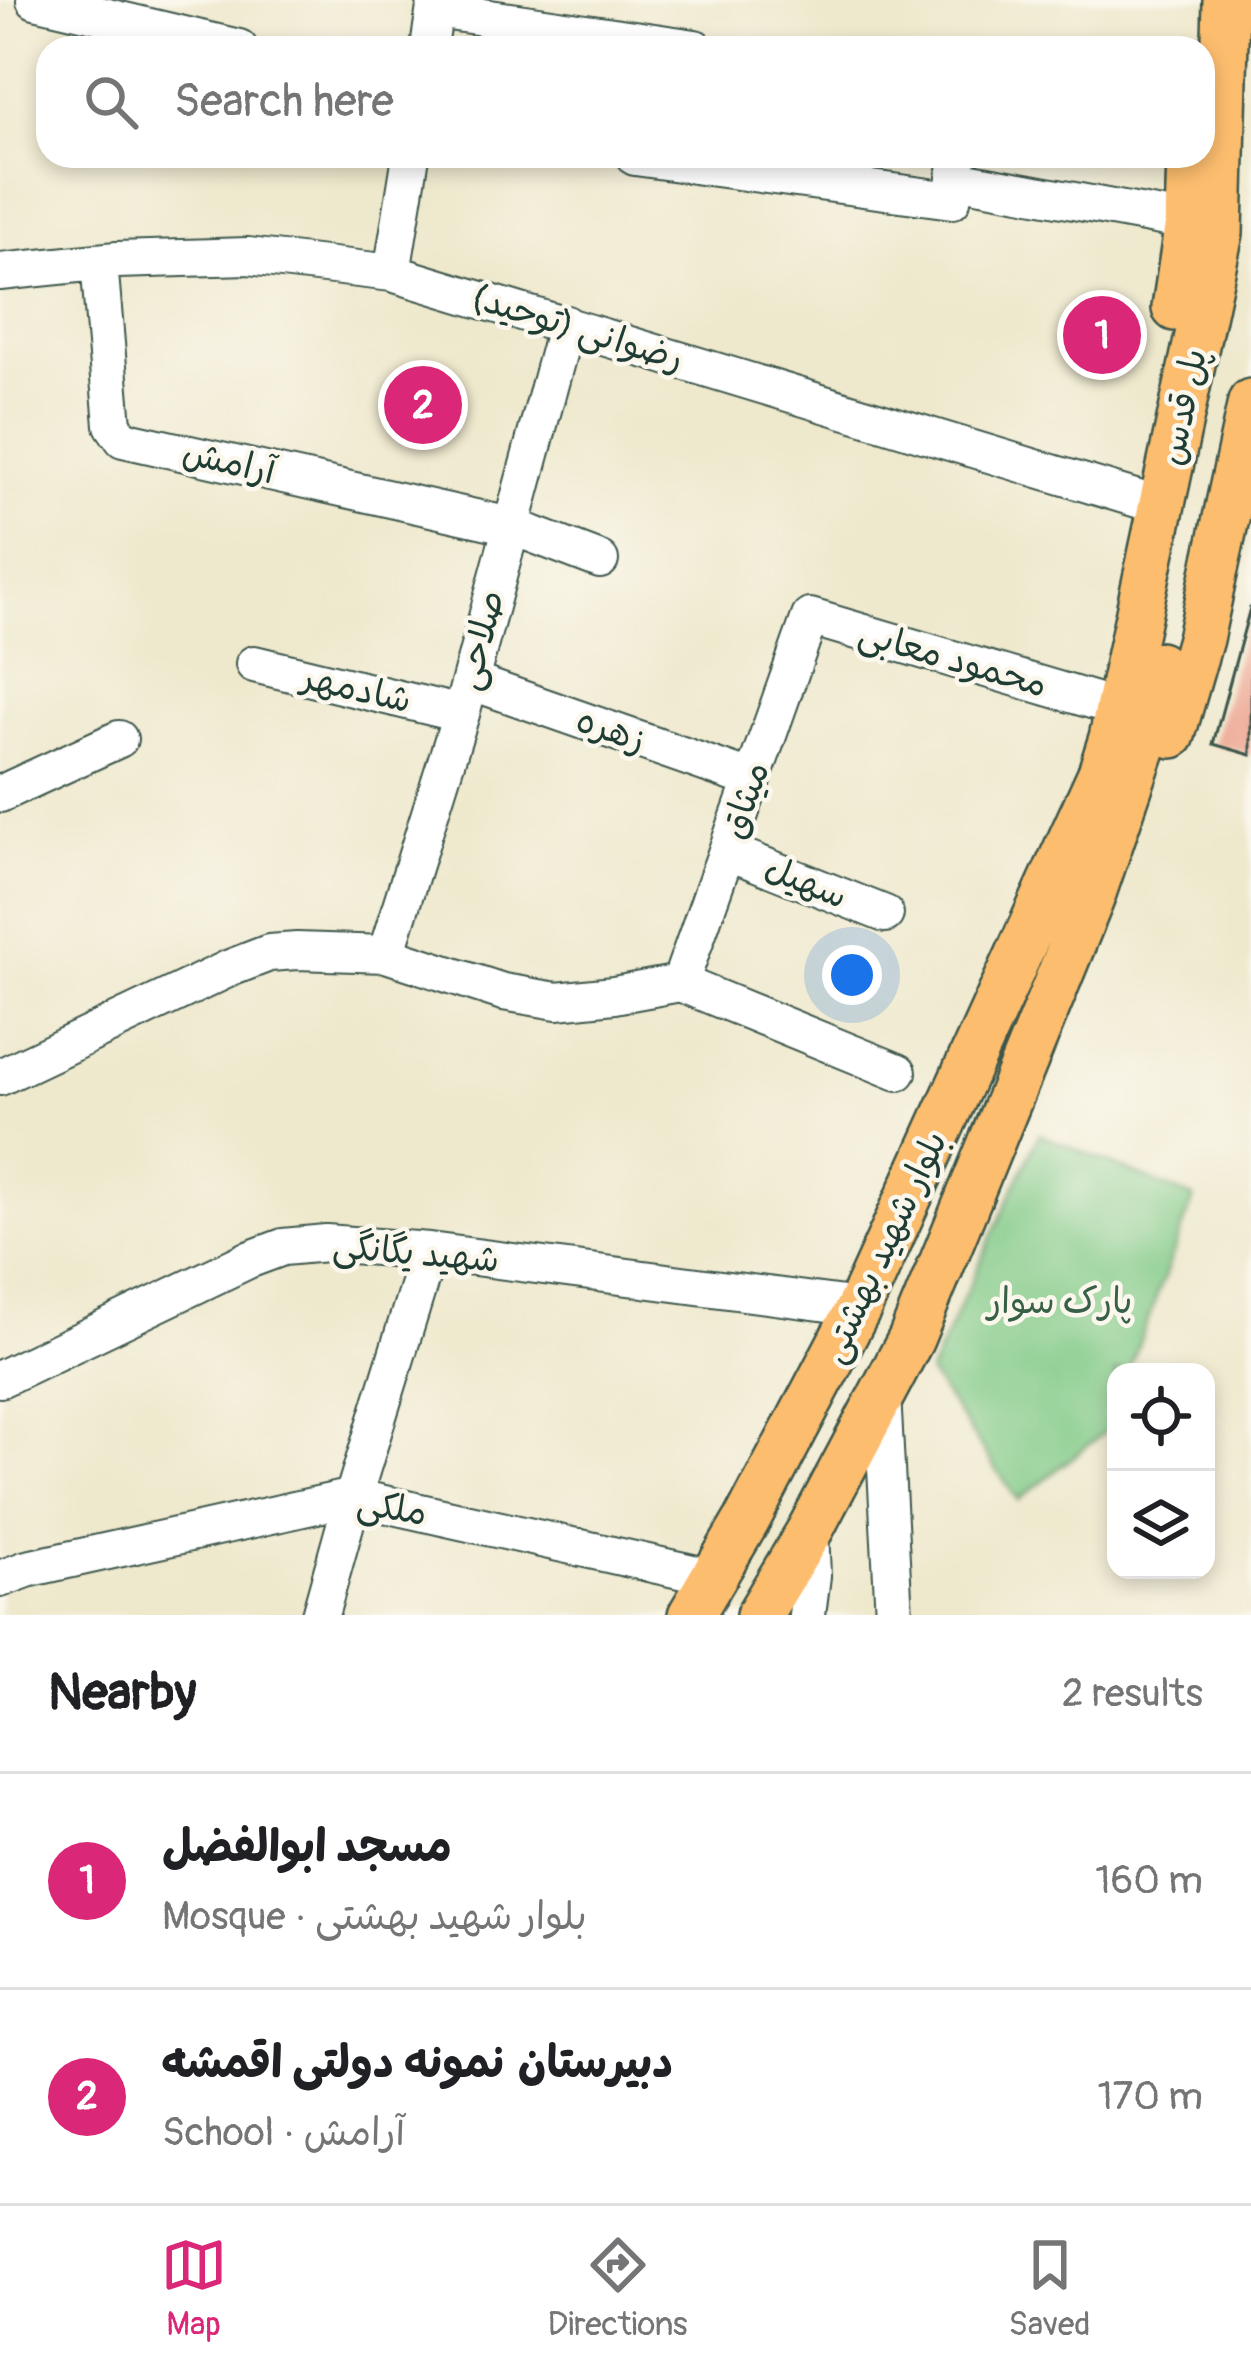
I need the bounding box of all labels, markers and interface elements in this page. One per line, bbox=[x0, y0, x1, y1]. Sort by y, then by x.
search box bbox=[36, 36, 1215, 168]
icon: search bbox=[78, 69, 144, 135]
text: Search here bbox=[174, 74, 394, 130]
street label: رضوانی (توحید) bbox=[467, 275, 689, 381]
pin: 1 bbox=[1063, 290, 1141, 380]
street label: پل قدس bbox=[1149, 345, 1217, 469]
pin: 2 bbox=[384, 360, 462, 450]
street label: آرامش bbox=[178, 430, 282, 495]
street label: صلاحی bbox=[445, 585, 515, 695]
street label: محمود معابی bbox=[854, 611, 1052, 707]
street label: شادمهر bbox=[295, 654, 416, 723]
street label: زهره bbox=[570, 697, 652, 763]
street label: میثاق bbox=[710, 755, 780, 845]
street label: سهیل bbox=[758, 845, 854, 919]
your location bbox=[822, 945, 882, 1005]
street label: بلوار شهید بهشتی bbox=[811, 1124, 957, 1370]
street label: شهید یگانگی bbox=[331, 1223, 501, 1283]
park label: پارک سوار bbox=[985, 1279, 1132, 1324]
map controls bbox=[1107, 1363, 1215, 1579]
button: locate bbox=[1107, 1363, 1215, 1471]
button: layers bbox=[1107, 1471, 1215, 1579]
street label: ملکی bbox=[354, 1480, 430, 1536]
text: Nearby bbox=[48, 1661, 196, 1725]
text: 2 results bbox=[1062, 1669, 1203, 1718]
text: مسجد ابوالفضل bbox=[162, 1819, 452, 1875]
text: 1 bbox=[79, 1856, 95, 1905]
text: 160 m bbox=[1095, 1856, 1203, 1905]
text: Mosque · بلوار شهید بهشتی bbox=[162, 1892, 587, 1941]
text: دبیرستان نمونه دولتی اقمشه bbox=[162, 2035, 673, 2091]
text: 2 bbox=[76, 2072, 98, 2121]
text: 170 m bbox=[1097, 2072, 1203, 2121]
text: School · آرامش bbox=[162, 2108, 405, 2157]
tab: Map bbox=[161, 2232, 227, 2345]
tab: Directions bbox=[548, 2232, 688, 2345]
tab: Saved bbox=[1009, 2232, 1090, 2345]

